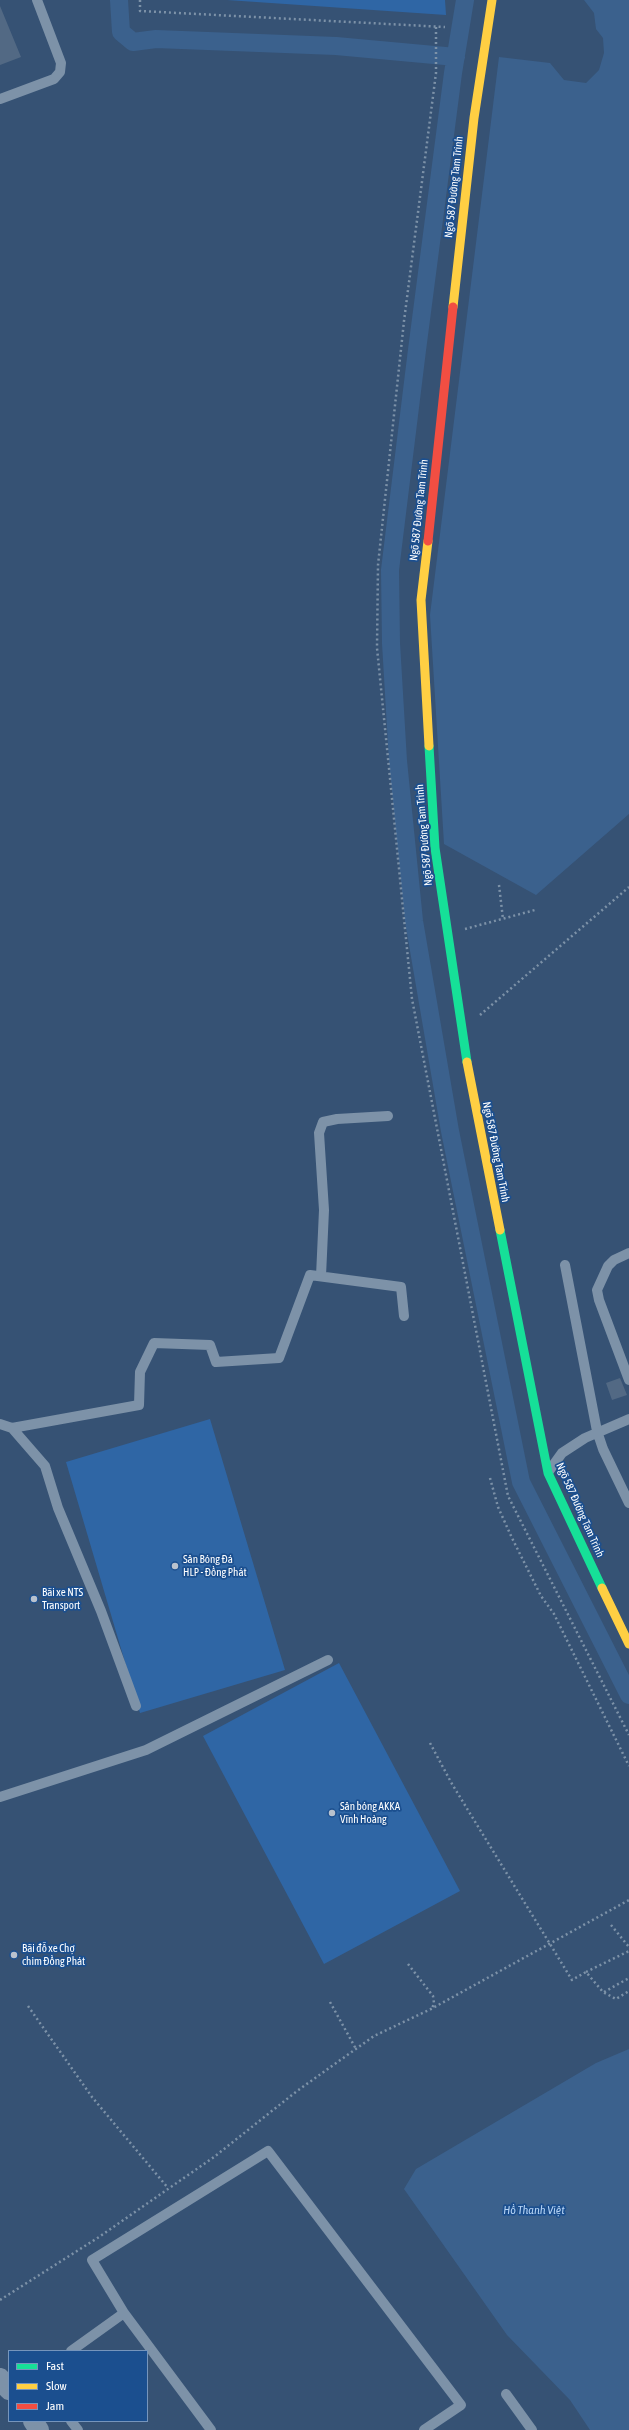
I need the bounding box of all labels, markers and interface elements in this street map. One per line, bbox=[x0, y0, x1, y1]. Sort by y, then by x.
street label: Ngõ 587 Đường Tam Trinh bbox=[442, 136, 466, 238]
street label: Ngõ 587 Đường Tam Trinh bbox=[407, 459, 431, 561]
street label: Ngõ 587 Đường Tam Trinh bbox=[413, 784, 435, 886]
street label: Ngõ 587 Đường Tam Trinh bbox=[480, 1101, 512, 1203]
street label: Ngõ 587 Đường Tam Trinh bbox=[553, 1461, 607, 1559]
place label: Sân Bóng Đá HLP - Đồng Phát bbox=[183, 1553, 247, 1579]
marker: Sân Bóng Đá HLP - Đồng Phát bbox=[170, 1561, 180, 1571]
place label: Bãi xe NTS Transport bbox=[42, 1586, 83, 1612]
marker: Bãi xe NTS Transport bbox=[29, 1594, 39, 1604]
place label: Sân bóng AKKA Vĩnh Hoàng bbox=[340, 1800, 400, 1826]
marker: Sân bóng AKKA Vĩnh Hoàng bbox=[327, 1808, 337, 1818]
place label: Bãi đỗ xe Chợ chim Đồng Phát bbox=[22, 1942, 85, 1968]
marker: Bãi đỗ xe Chợ chim Đồng Phát bbox=[9, 1950, 19, 1960]
water label: Hồ Thanh Việt bbox=[503, 2203, 565, 2217]
legend bbox=[8, 2350, 148, 2422]
text: Fast bbox=[46, 2359, 64, 2373]
text: Slow bbox=[46, 2379, 67, 2393]
text: Jam bbox=[46, 2399, 64, 2413]

